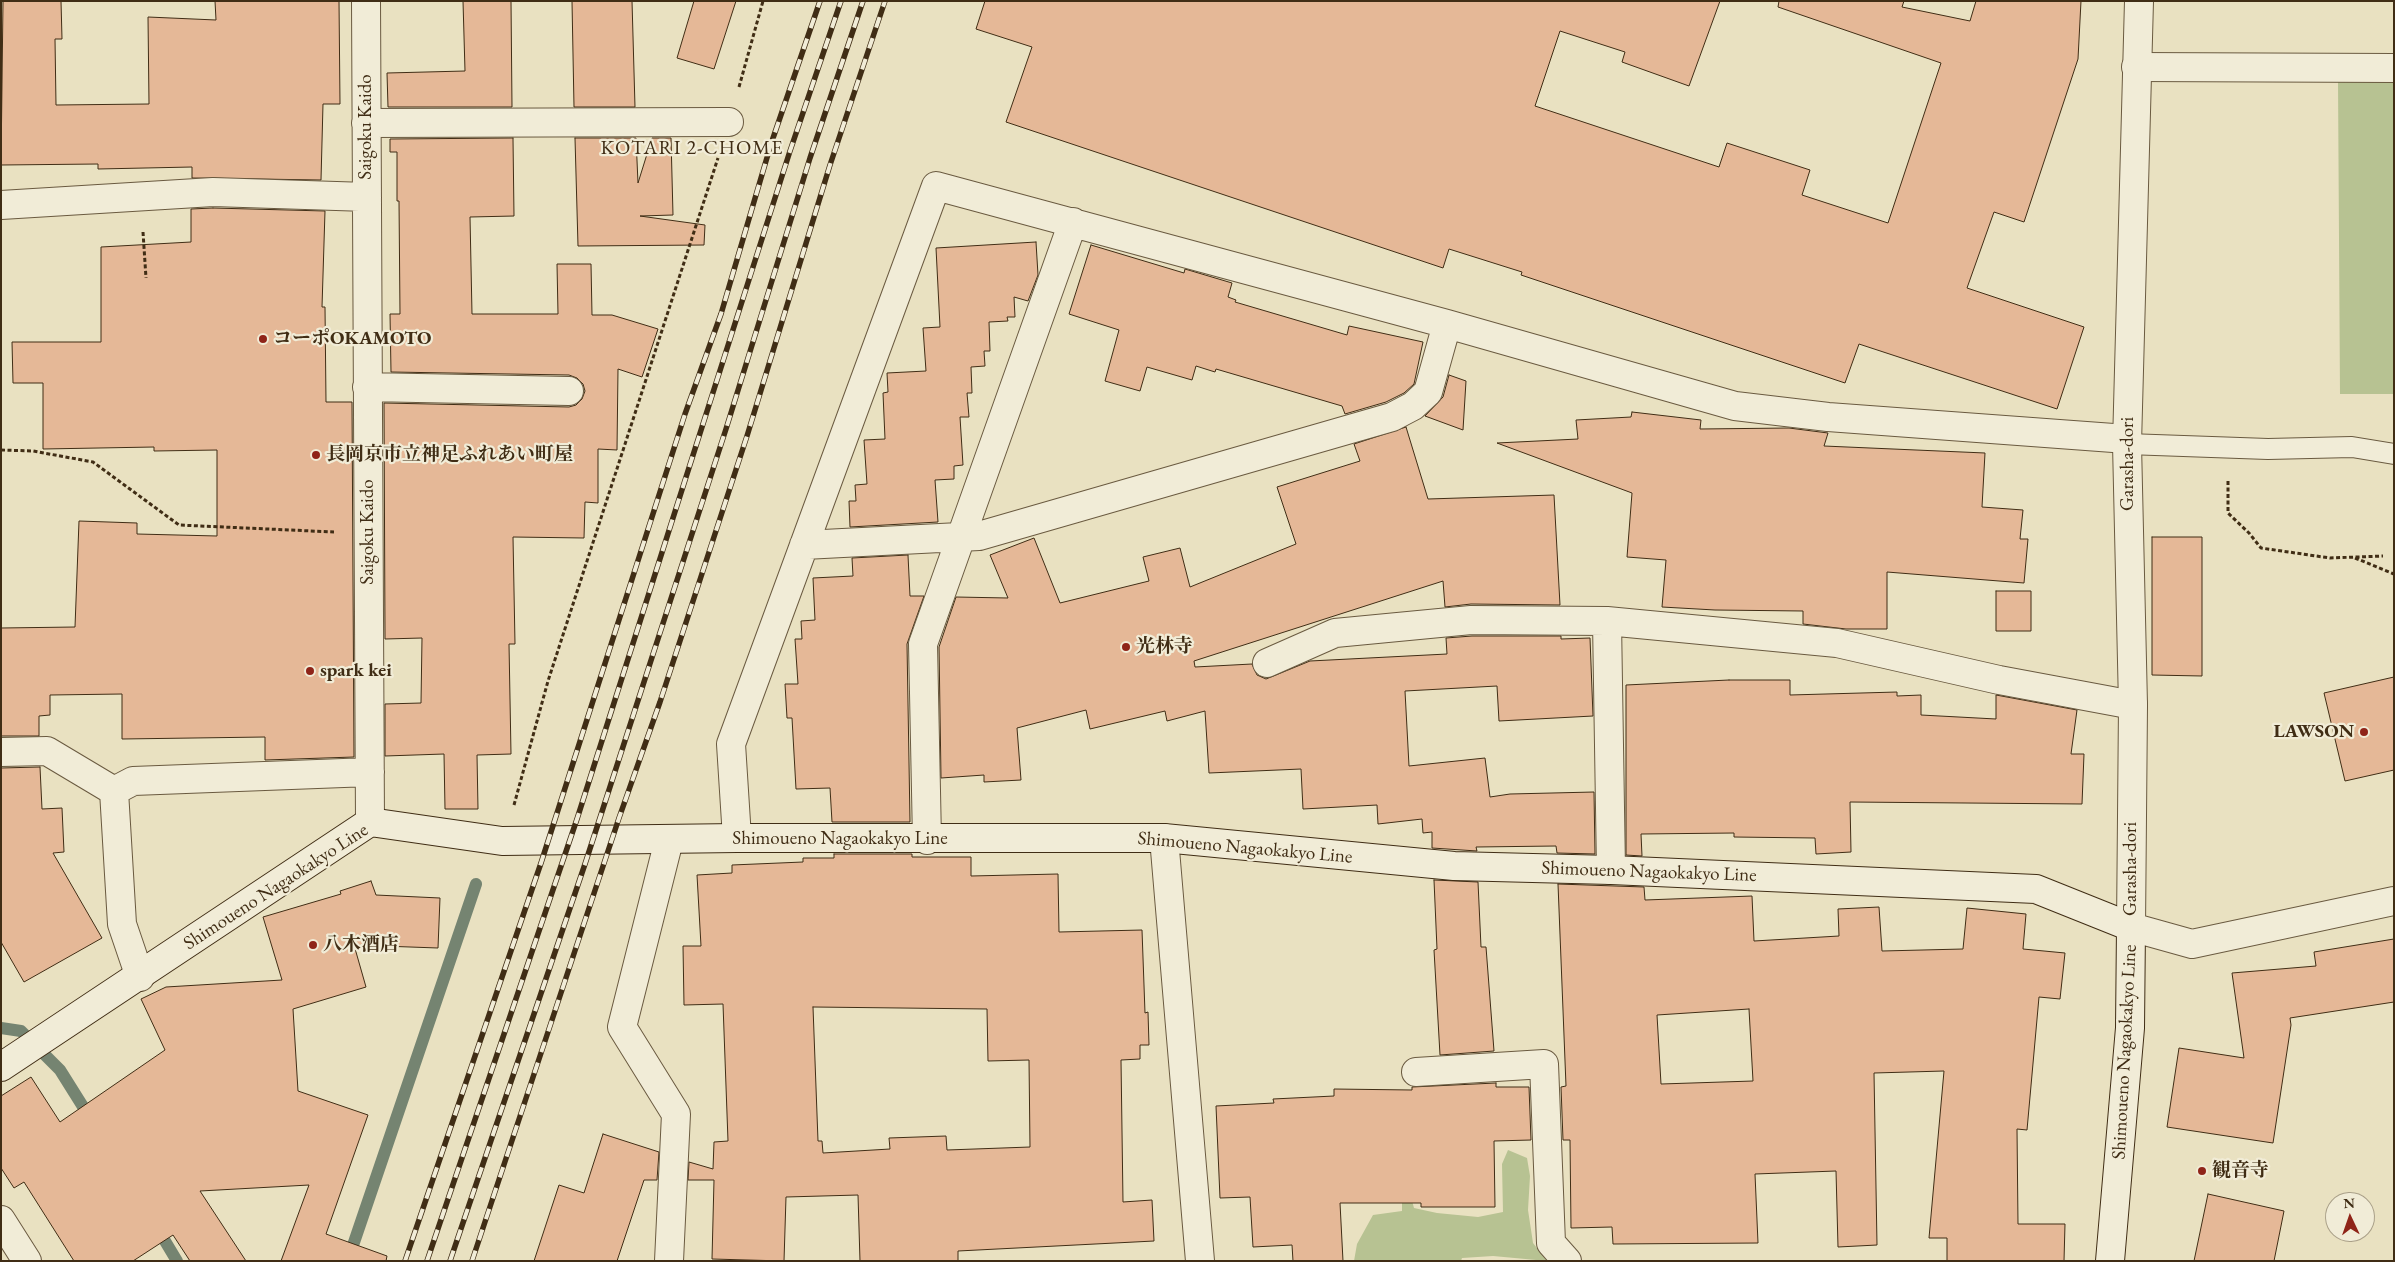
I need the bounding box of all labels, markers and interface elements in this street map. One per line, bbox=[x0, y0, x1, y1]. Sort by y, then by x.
street label: Saigoku Kaido bbox=[355, 74, 377, 180]
district label: KOTARI 2-CHOME bbox=[599, 137, 785, 161]
place label: コーポOKAMOTO bbox=[273, 328, 431, 350]
marker: コーポOKAMOTO bbox=[257, 333, 269, 345]
street label: Garasha-dori bbox=[2117, 417, 2139, 511]
place label: 長岡京市立神足ふれあい町屋 bbox=[326, 444, 573, 466]
marker: 長岡京市立神足ふれあい町屋 bbox=[310, 449, 322, 461]
street label: Saigoku Kaido bbox=[357, 479, 379, 585]
place label: 光林寺 bbox=[1136, 636, 1193, 658]
marker: 光林寺 bbox=[1120, 641, 1132, 653]
place label: spark kei bbox=[320, 660, 392, 682]
marker: spark kei bbox=[304, 665, 316, 677]
place label: LAWSON bbox=[2273, 721, 2354, 743]
marker: LAWSON bbox=[2358, 726, 2370, 738]
street label: Shimoueno Nagaokakyo Line bbox=[179, 819, 373, 955]
street label: Garasha-dori bbox=[2120, 822, 2142, 916]
street label: Shimoueno Nagaokakyo Line bbox=[1137, 827, 1353, 869]
street label: Shimoueno Nagaokakyo Line bbox=[732, 828, 948, 850]
street label: Shimoueno Nagaokakyo Line bbox=[1541, 857, 1757, 887]
place label: 八木酒店 bbox=[323, 934, 399, 956]
marker: 八木酒店 bbox=[307, 939, 319, 951]
street label: Shimoueno Nagaokakyo Line bbox=[2108, 944, 2142, 1160]
place label: 観音寺 bbox=[2212, 1160, 2269, 1182]
marker: 観音寺 bbox=[2196, 1165, 2208, 1177]
north arrow bbox=[2325, 1192, 2375, 1242]
text: N bbox=[2343, 1194, 2355, 1212]

